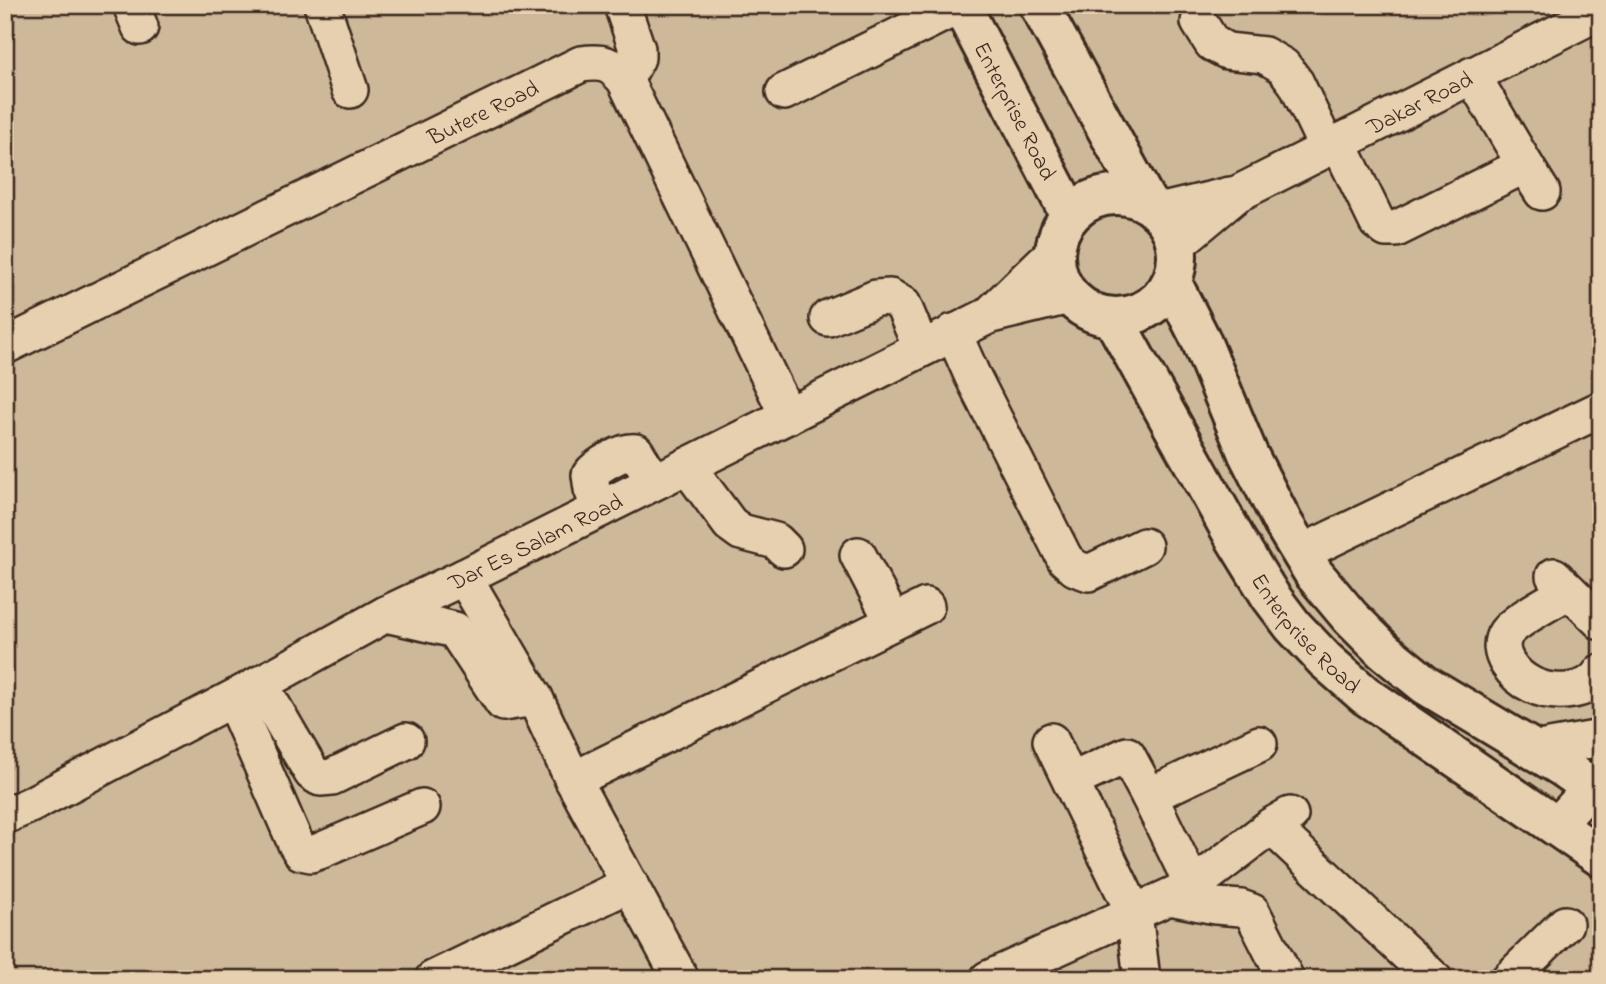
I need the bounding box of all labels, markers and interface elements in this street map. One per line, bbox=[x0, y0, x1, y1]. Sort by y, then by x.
street label: Enterprise Road bbox=[964, 37, 1063, 187]
street label: Dakar Road bbox=[1361, 64, 1479, 146]
street label: Butere Road bbox=[422, 73, 545, 156]
street label: Dar Es Salam Road bbox=[443, 487, 629, 601]
street label: Enterprise Road bbox=[1241, 568, 1367, 703]

